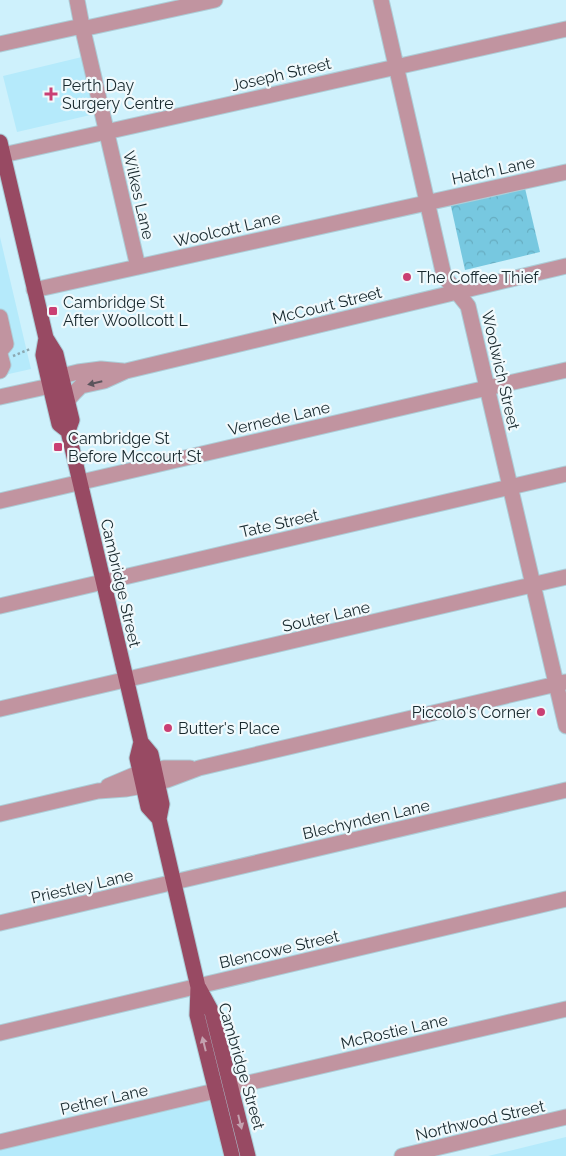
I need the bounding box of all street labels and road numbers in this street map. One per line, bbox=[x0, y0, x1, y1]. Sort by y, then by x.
street label: Joseph Street bbox=[229, 54, 333, 95]
street label: Wilkes Lane bbox=[119, 149, 158, 241]
street label: Hatch Lane bbox=[450, 152, 536, 189]
street label: Woolcott Lane bbox=[172, 208, 282, 251]
street label: McCourt Street bbox=[270, 283, 384, 328]
street label: Woolwich Street bbox=[478, 309, 524, 432]
street label: Vernede Lane bbox=[226, 398, 332, 439]
street label: Tate Street bbox=[238, 505, 321, 542]
street label: Cambridge Street bbox=[97, 517, 145, 650]
street label: Souter Lane bbox=[280, 597, 372, 636]
street label: Blechynden Lane bbox=[301, 796, 432, 843]
street label: Priestley Lane bbox=[29, 866, 135, 907]
street label: Blencowe Street bbox=[217, 926, 341, 972]
street label: Cambridge Street bbox=[214, 1001, 269, 1132]
street label: McRostie Lane bbox=[339, 1010, 449, 1053]
street label: Pether Lane bbox=[58, 1080, 150, 1119]
street label: Northwood Street bbox=[414, 1096, 547, 1145]

